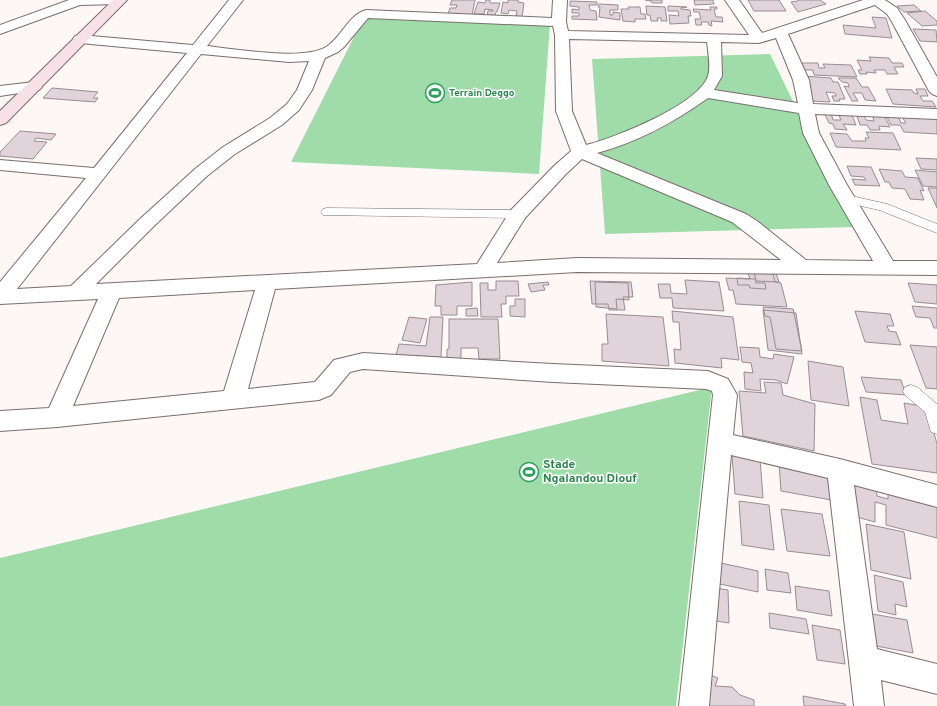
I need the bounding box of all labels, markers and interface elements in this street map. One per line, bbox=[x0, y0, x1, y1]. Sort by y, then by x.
sports icon: Terrain Deggo bbox=[424, 82, 446, 104]
place label: Terrain Deggo bbox=[449, 87, 515, 100]
place label: Stade Ngalandou Diouf bbox=[543, 457, 637, 487]
sports icon: Stade Ngalandou Diouf bbox=[518, 461, 540, 483]

